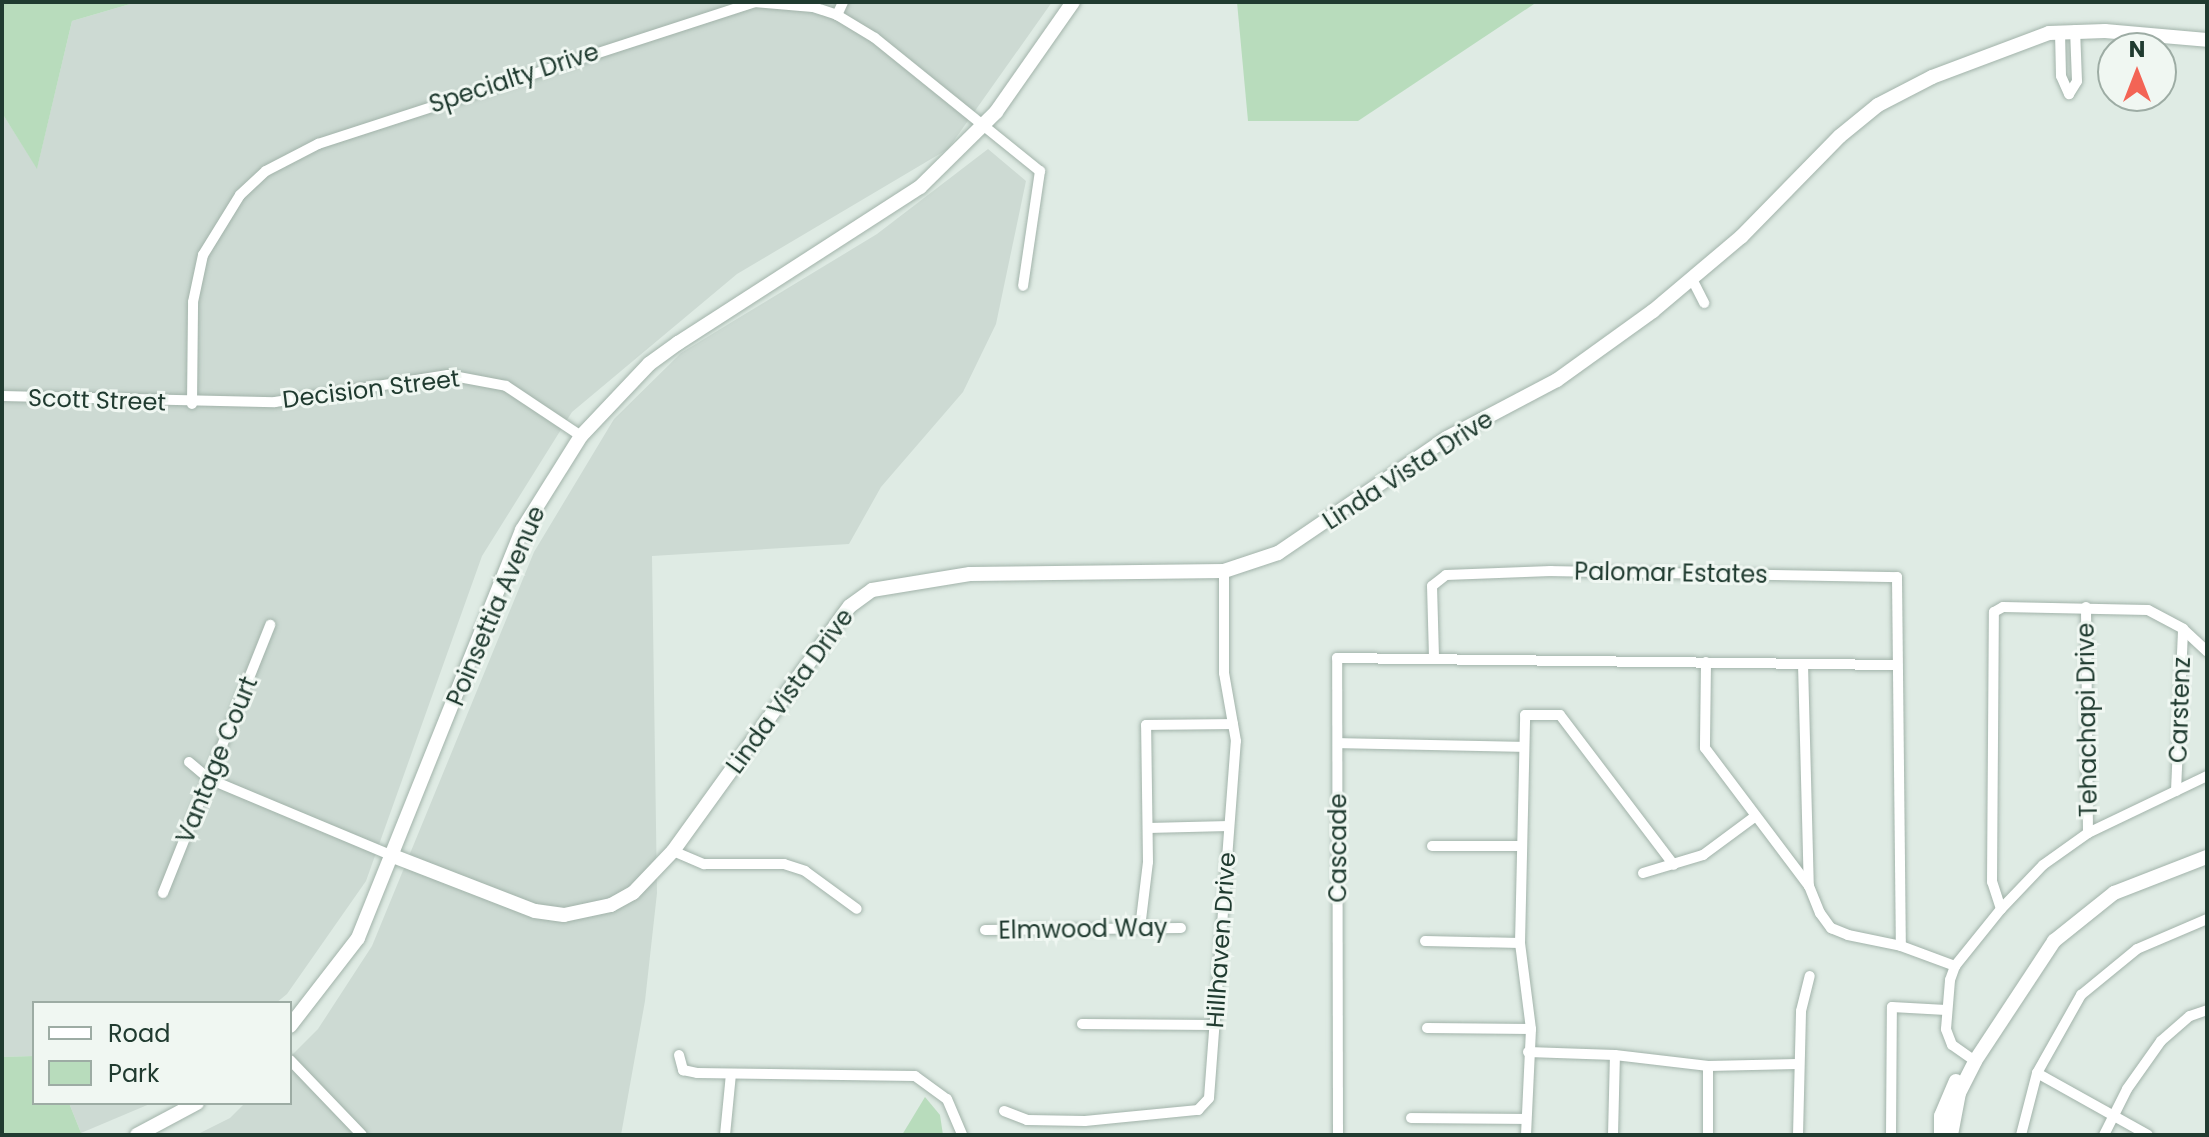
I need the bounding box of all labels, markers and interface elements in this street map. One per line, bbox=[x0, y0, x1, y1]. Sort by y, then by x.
north arrow bbox=[2097, 32, 2177, 112]
text: N bbox=[2129, 34, 2145, 65]
street label: Specialty Drive bbox=[426, 37, 602, 119]
street label: Decision Street bbox=[281, 364, 461, 414]
street label: Scott Street bbox=[27, 383, 167, 417]
street label: Linda Vista Drive bbox=[1318, 404, 1498, 536]
street label: Poinsettia Avenue bbox=[441, 502, 551, 710]
street label: Palomar Estates bbox=[1574, 557, 1768, 589]
street label: Linda Vista Drive bbox=[721, 603, 859, 779]
street label: Tehachapi Drive bbox=[2071, 623, 2103, 817]
street label: Carstenz bbox=[2164, 656, 2196, 764]
street label: Vantage Court bbox=[170, 672, 264, 848]
street label: Cascade bbox=[1324, 793, 1352, 903]
street label: Hillhaven Drive bbox=[1200, 851, 1242, 1029]
street label: Elmwood Way bbox=[998, 913, 1168, 945]
legend bbox=[32, 1001, 292, 1105]
text: Road bbox=[108, 1017, 170, 1050]
text: Park bbox=[108, 1057, 159, 1090]

